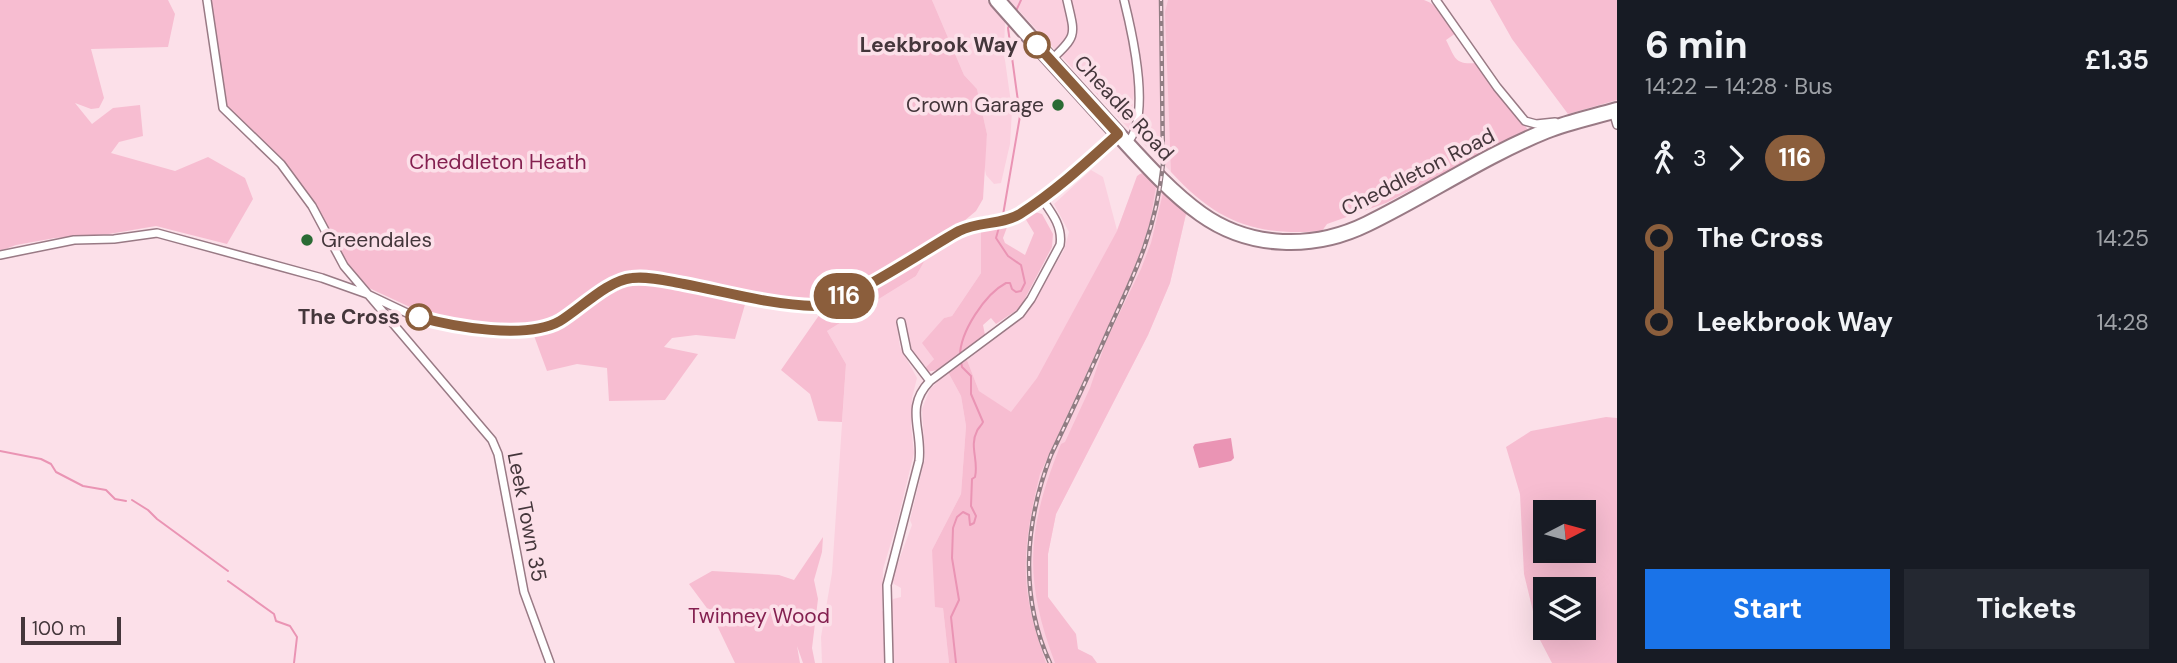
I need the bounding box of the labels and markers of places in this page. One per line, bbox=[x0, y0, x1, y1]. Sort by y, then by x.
place label: Leekbrook Way bbox=[860, 31, 1018, 59]
marker: Leekbrook Way bbox=[1024, 32, 1050, 58]
place label: Crown Garage bbox=[906, 91, 1044, 119]
marker: Crown Garage bbox=[1050, 97, 1066, 113]
place label: Greendales bbox=[321, 226, 432, 254]
marker: Greendales bbox=[299, 232, 315, 248]
place label: The Cross bbox=[298, 303, 400, 331]
marker: The Cross bbox=[406, 304, 432, 330]

